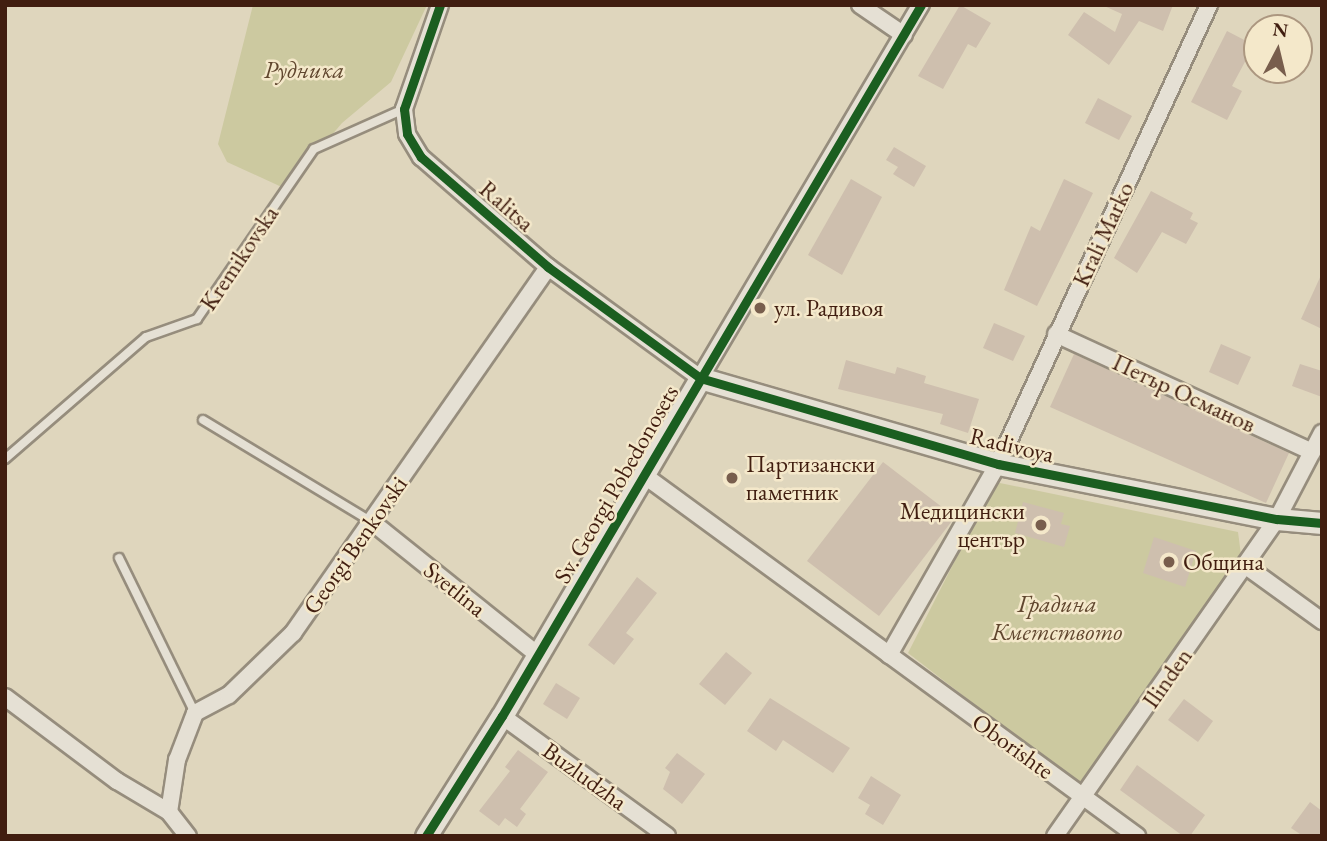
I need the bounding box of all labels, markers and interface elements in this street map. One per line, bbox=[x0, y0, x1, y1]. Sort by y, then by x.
north arrow bbox=[1243, 14, 1313, 84]
text: N bbox=[1271, 16, 1290, 43]
park label: Рудника bbox=[264, 56, 344, 84]
street label: Ralitsa bbox=[474, 174, 540, 238]
street label: Krali Marko bbox=[1066, 177, 1140, 291]
street label: Kremikovska bbox=[193, 200, 285, 316]
place label: ул. Радивоя bbox=[774, 294, 883, 322]
marker: ул. Радивоя bbox=[752, 300, 768, 316]
street label: Петър Османов bbox=[1108, 347, 1260, 439]
street label: Sv. Georgi Pobedonosets bbox=[547, 380, 685, 588]
street label: Radivoya bbox=[967, 421, 1057, 469]
place label: Партизански паметник bbox=[746, 450, 875, 506]
street label: Georgi Benkovski bbox=[297, 470, 413, 620]
marker: Партизански паметник bbox=[724, 470, 740, 486]
place label: Медицински център bbox=[900, 497, 1025, 553]
marker: Медицински център bbox=[1031, 515, 1051, 535]
place label: Община bbox=[1183, 548, 1264, 576]
marker: Община bbox=[1161, 554, 1177, 570]
street label: Svetlina bbox=[418, 555, 492, 623]
park label: Градина Кметството bbox=[992, 590, 1122, 646]
street label: Ilinden bbox=[1136, 642, 1198, 714]
street label: Oborishte bbox=[967, 707, 1059, 785]
street label: Buzludzha bbox=[537, 736, 633, 816]

